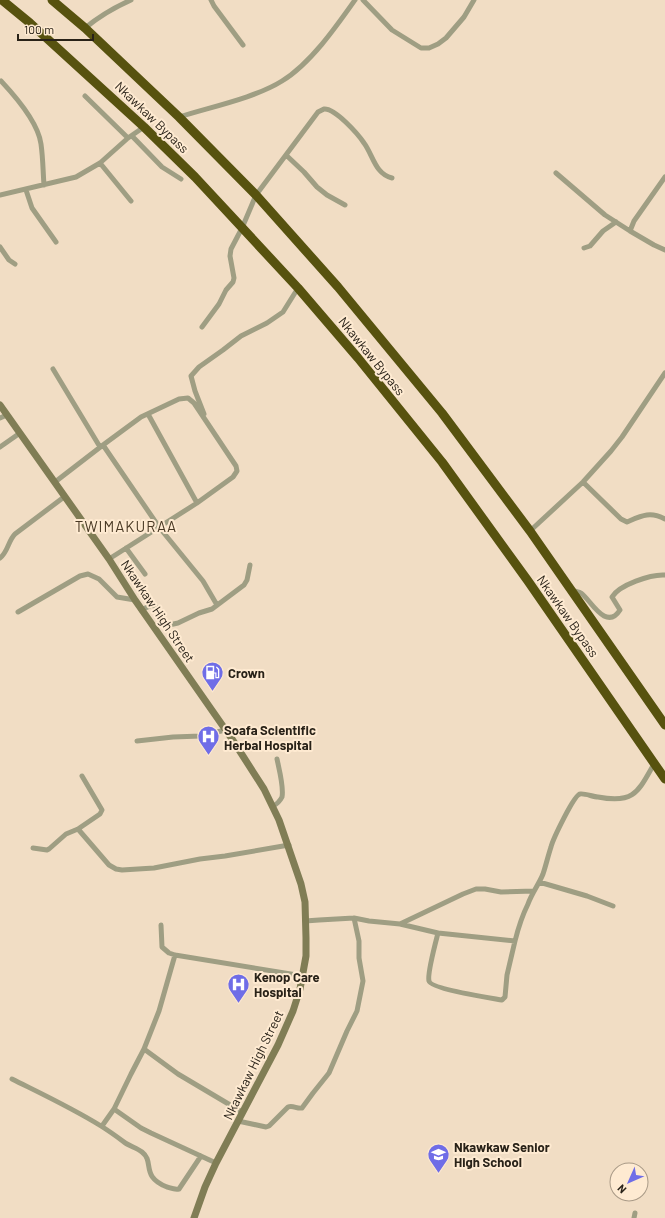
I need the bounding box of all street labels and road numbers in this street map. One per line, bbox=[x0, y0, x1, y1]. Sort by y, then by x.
street label: Nkawkaw Bypass bbox=[112, 78, 192, 156]
street label: Nkawkaw Bypass bbox=[335, 314, 409, 398]
street label: Nkawkaw High Street bbox=[118, 557, 198, 665]
street label: Nkawkaw Bypass bbox=[534, 572, 602, 660]
street label: Nkawkaw High Street bbox=[220, 1008, 286, 1122]

